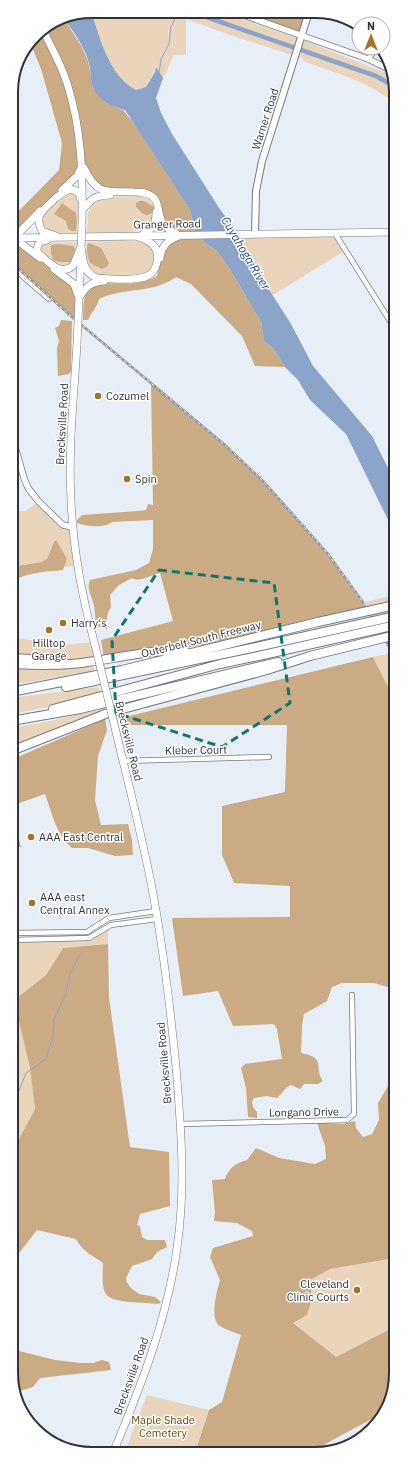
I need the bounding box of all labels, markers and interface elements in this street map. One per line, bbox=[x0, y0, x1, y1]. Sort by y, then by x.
north arrow bbox=[351, 16, 391, 56]
text: N bbox=[367, 19, 375, 33]
street label: Warner Road bbox=[248, 86, 282, 152]
water label: Cuyahoga River bbox=[218, 214, 274, 293]
street label: Granger Road bbox=[133, 216, 201, 232]
street label: Brecksville Road bbox=[53, 383, 71, 465]
place label: Cozumel bbox=[106, 389, 149, 403]
marker: Cozumel bbox=[93, 391, 103, 401]
place label: Spin bbox=[135, 472, 157, 486]
marker: Spin bbox=[122, 474, 132, 484]
place label: Harry's bbox=[71, 616, 107, 630]
street label: Outerbelt South Freeway bbox=[140, 617, 263, 661]
marker: Harry's bbox=[58, 618, 68, 628]
marker: Hilltop Garage bbox=[44, 625, 54, 635]
place label: Hilltop Garage bbox=[31, 636, 67, 663]
street label: Brecksville Road bbox=[112, 700, 146, 782]
street label: Kleber Court bbox=[165, 742, 227, 758]
place label: AAA East Central bbox=[39, 830, 123, 844]
marker: AAA East Central bbox=[26, 832, 36, 842]
place label: AAA east Central Annex bbox=[40, 890, 110, 917]
marker: AAA east Central Annex bbox=[27, 898, 37, 908]
street label: Brecksville Road bbox=[153, 1022, 175, 1104]
street label: Longano Drive bbox=[269, 1104, 339, 1120]
place label: Cleveland Clinic Courts bbox=[287, 1277, 349, 1304]
marker: Cleveland Clinic Courts bbox=[352, 1285, 362, 1295]
street label: Brecksville Road bbox=[110, 1335, 152, 1417]
park label: Maple Shade Cemetery bbox=[131, 1413, 195, 1440]

